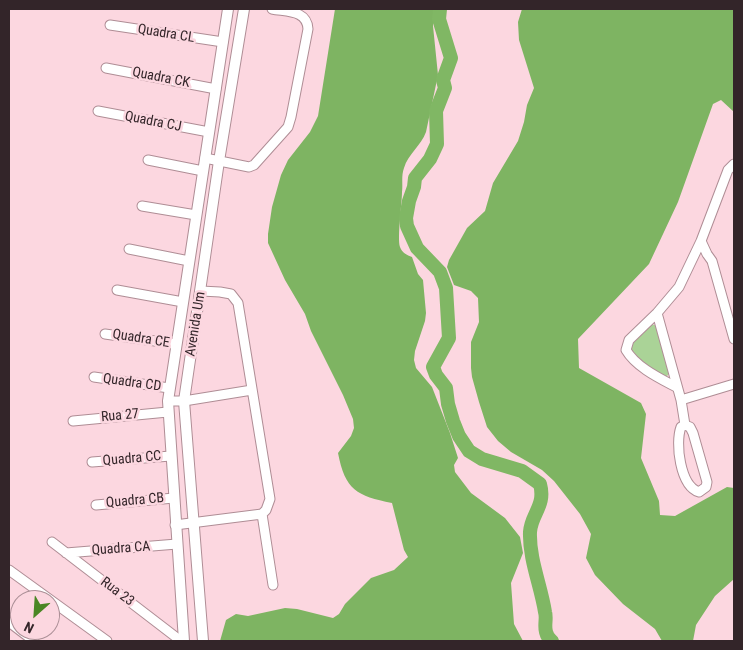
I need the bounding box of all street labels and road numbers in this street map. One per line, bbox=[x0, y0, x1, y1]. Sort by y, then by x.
street label: Quadra CL bbox=[136, 21, 196, 47]
street label: Quadra CK bbox=[131, 64, 191, 92]
street label: Quadra CJ bbox=[123, 108, 183, 136]
street label: Avenida Um bbox=[183, 290, 209, 358]
street label: Quadra CE bbox=[111, 326, 171, 352]
street label: Quadra CD bbox=[102, 371, 162, 395]
street label: Rua 27 bbox=[100, 406, 140, 426]
street label: Quadra CC bbox=[102, 448, 162, 470]
street label: Quadra CB bbox=[105, 490, 165, 512]
street label: Quadra CA bbox=[91, 539, 151, 559]
street label: Rua 23 bbox=[97, 574, 137, 610]

